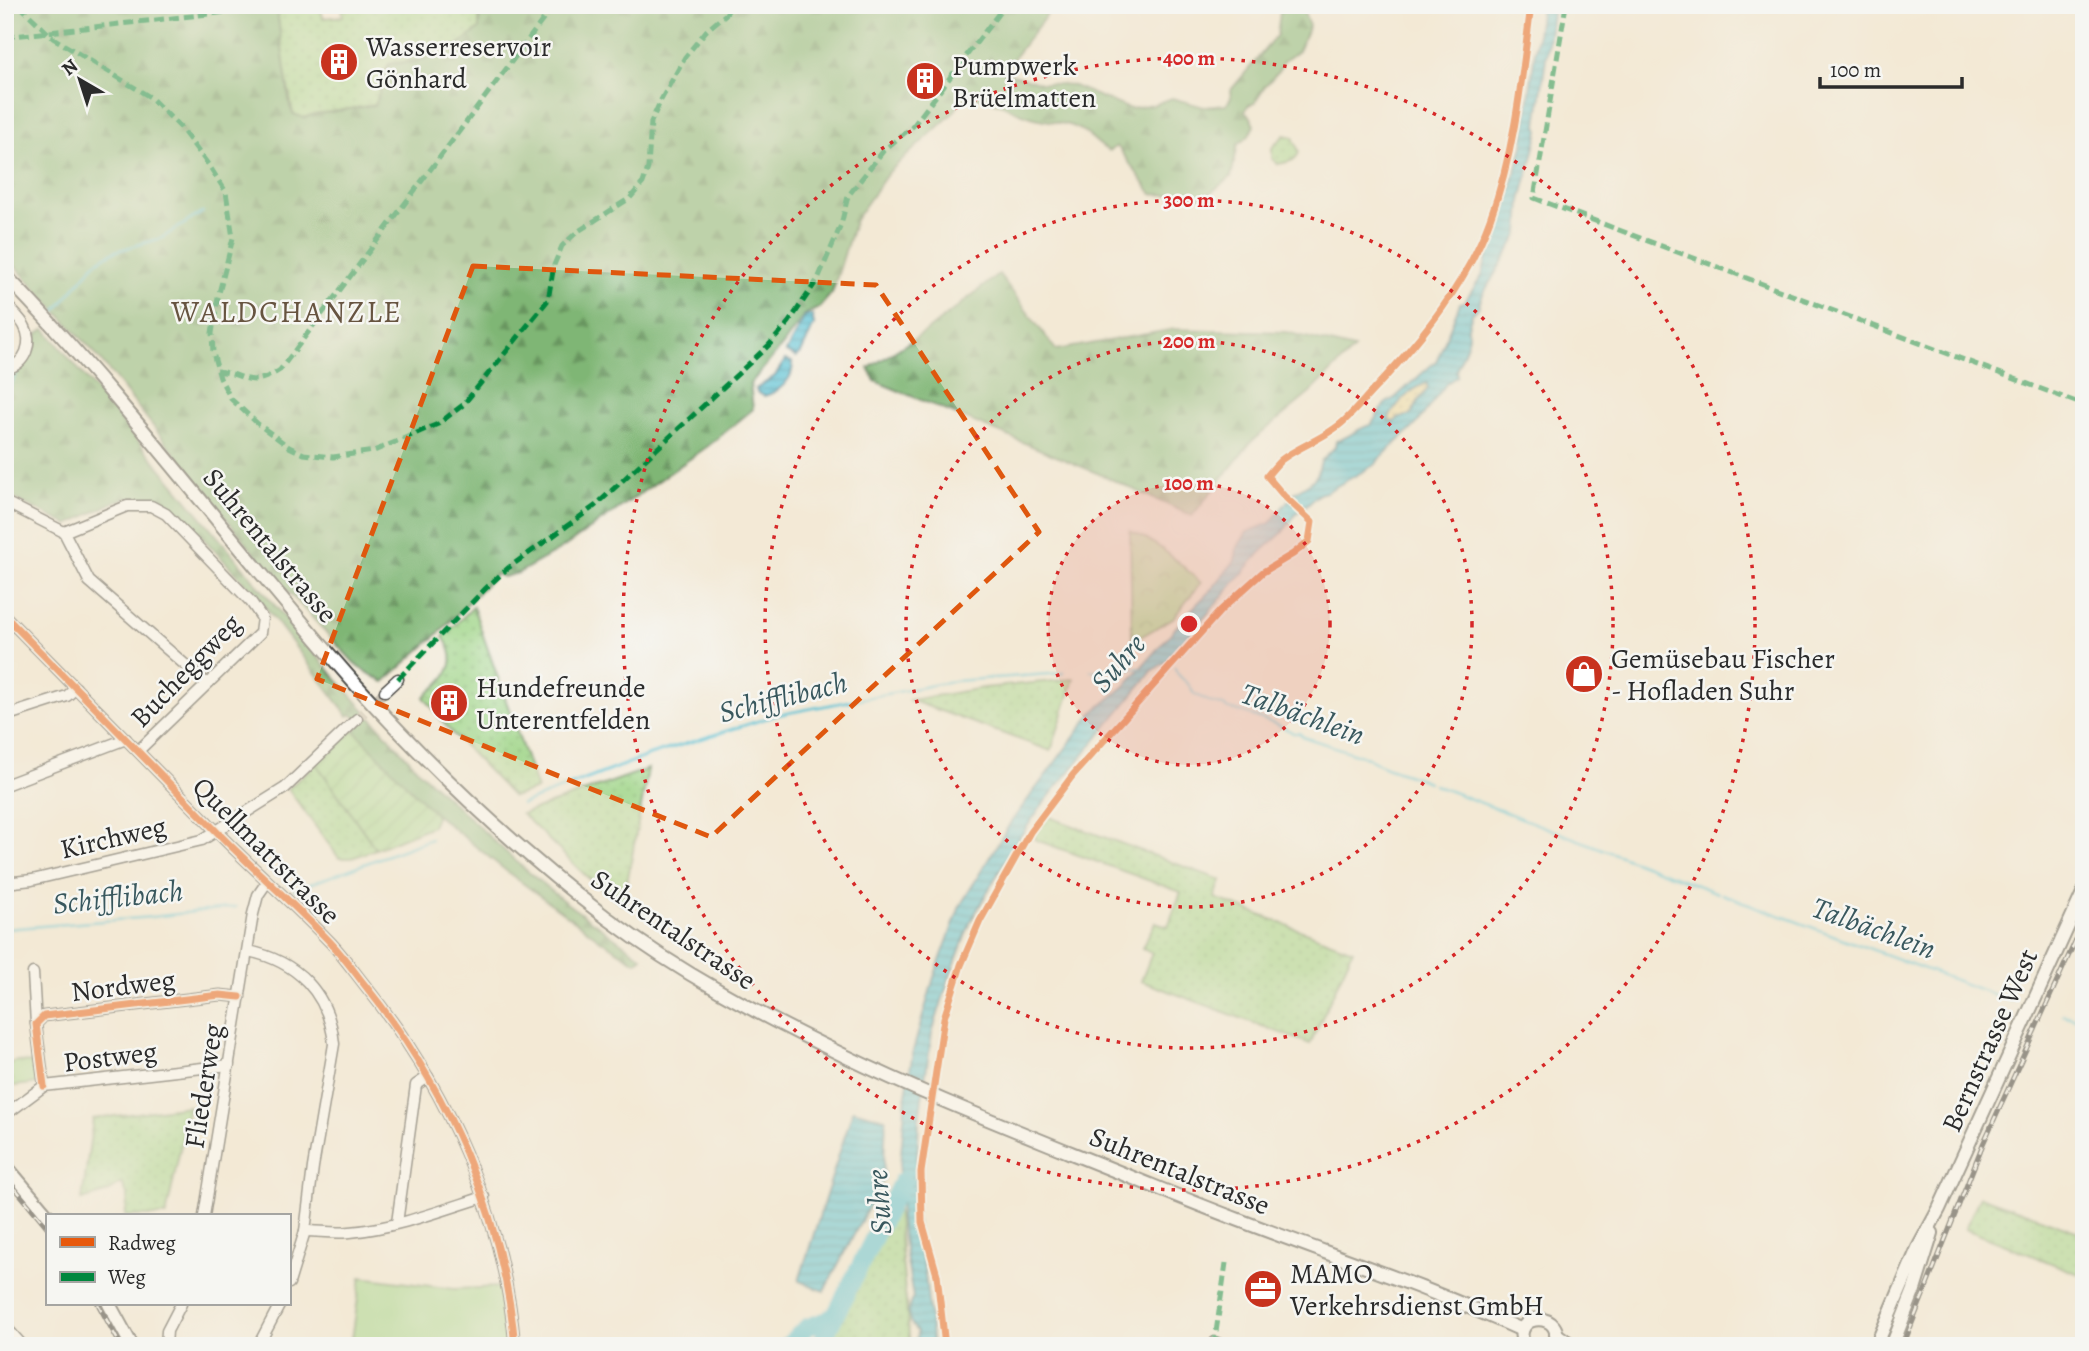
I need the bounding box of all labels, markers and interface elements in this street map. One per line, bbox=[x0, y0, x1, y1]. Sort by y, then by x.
place label: Wasserreservoir Gönhard bbox=[365, 28, 551, 98]
building icon: Wasserreservoir Gönhard bbox=[318, 41, 360, 83]
text: 400 m bbox=[1163, 44, 1216, 72]
north arrow bbox=[46, 46, 116, 116]
scale bar bbox=[1820, 46, 1961, 90]
place label: Pumpwerk Brüelmatten bbox=[952, 47, 1096, 117]
text: N bbox=[56, 53, 84, 82]
text: 100 m bbox=[1830, 56, 1881, 84]
building icon: Pumpwerk Brüelmatten bbox=[904, 60, 946, 102]
text: 300 m bbox=[1163, 186, 1215, 214]
district label: WALDCHANZLE bbox=[170, 292, 403, 332]
text: 200 m bbox=[1163, 327, 1216, 355]
street label: Suhrentalstrasse bbox=[194, 460, 346, 631]
text: 100 m bbox=[1164, 469, 1214, 497]
street label: Bucheggweg bbox=[122, 605, 250, 736]
centre of rings bbox=[1177, 612, 1201, 636]
water label: Suhre bbox=[1081, 625, 1155, 701]
place label: Gemüsebau Fischer - Hofladen Suhr bbox=[1611, 640, 1835, 710]
shop icon: Gemüsebau Fischer - Hofladen Suhr bbox=[1563, 653, 1605, 695]
water label: Schifflibach bbox=[715, 662, 851, 732]
place label: Hundefreunde Unterentfelden bbox=[476, 669, 650, 739]
water label: Talbächlein bbox=[1236, 673, 1370, 755]
building icon: Hundefreunde Unterentfelden bbox=[428, 682, 470, 724]
street label: Quellmattstrasse bbox=[184, 768, 349, 933]
street label: Kirchweg bbox=[56, 807, 170, 869]
street label: Suhrentalstrasse bbox=[583, 861, 763, 999]
water label: Schifflibach bbox=[51, 870, 185, 924]
water label: Talbächlein bbox=[1807, 887, 1941, 969]
street label: Bernstrasse West bbox=[1933, 943, 2047, 1138]
street label: Nordweg bbox=[69, 961, 177, 1011]
street label: Fliederweg bbox=[175, 1021, 233, 1151]
street label: Postweg bbox=[61, 1032, 159, 1082]
street label: Suhrentalstrasse bbox=[1084, 1117, 1275, 1224]
water label: Suhre bbox=[857, 1168, 901, 1236]
legend bbox=[46, 1214, 290, 1306]
text: Radweg bbox=[108, 1229, 176, 1257]
place label: MAMO Verkehrsdienst GmbH bbox=[1289, 1255, 1544, 1325]
text: Weg bbox=[107, 1263, 146, 1291]
office icon: MAMO Verkehrsdienst GmbH bbox=[1242, 1268, 1284, 1310]

